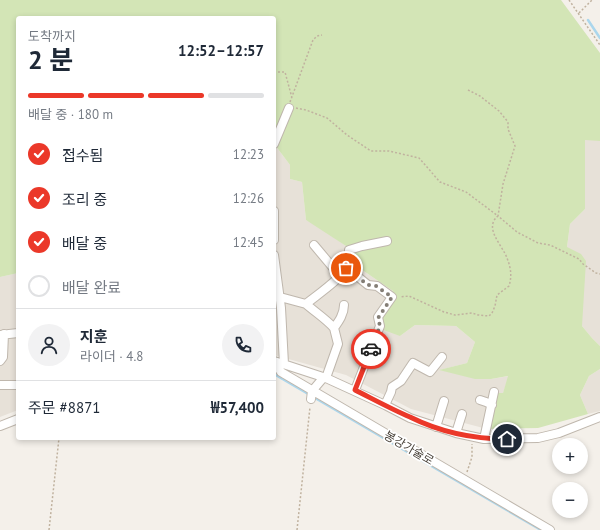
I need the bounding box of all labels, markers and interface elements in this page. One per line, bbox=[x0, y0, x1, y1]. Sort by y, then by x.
text: 도착까지 bbox=[28, 28, 76, 45]
text: 12:52–12:57 bbox=[178, 41, 264, 60]
text: 2 분 bbox=[28, 43, 73, 76]
text: 배달 중 · 180 m bbox=[28, 106, 113, 123]
icon: check bbox=[28, 143, 50, 165]
text: 접수됨 bbox=[62, 146, 103, 165]
text: 12:23 bbox=[233, 146, 264, 163]
icon: check bbox=[28, 187, 50, 209]
text: 조리 중 bbox=[62, 190, 107, 209]
text: 12:26 bbox=[233, 190, 264, 207]
icon: check bbox=[28, 231, 50, 253]
text: 배달 중 bbox=[62, 234, 107, 253]
text: 12:45 bbox=[233, 234, 264, 251]
pin bbox=[329, 251, 363, 285]
icon: bag bbox=[335, 257, 357, 279]
text: 배달 완료 bbox=[62, 278, 121, 297]
button: person bbox=[28, 324, 70, 366]
button: phone bbox=[222, 324, 264, 366]
text: 지훈 bbox=[80, 327, 108, 346]
courier bbox=[351, 329, 391, 369]
icon: car bbox=[360, 338, 382, 360]
text: 라이더 · 4.8 bbox=[80, 348, 143, 365]
text: 주문 #8871 bbox=[28, 398, 100, 417]
text: ₩57,400 bbox=[211, 398, 264, 417]
pin bbox=[490, 422, 524, 456]
street label: 봉강가술로 bbox=[382, 427, 437, 468]
icon: home bbox=[496, 428, 518, 450]
map controls bbox=[552, 438, 588, 518]
button: + bbox=[552, 438, 588, 474]
button: − bbox=[552, 482, 588, 518]

